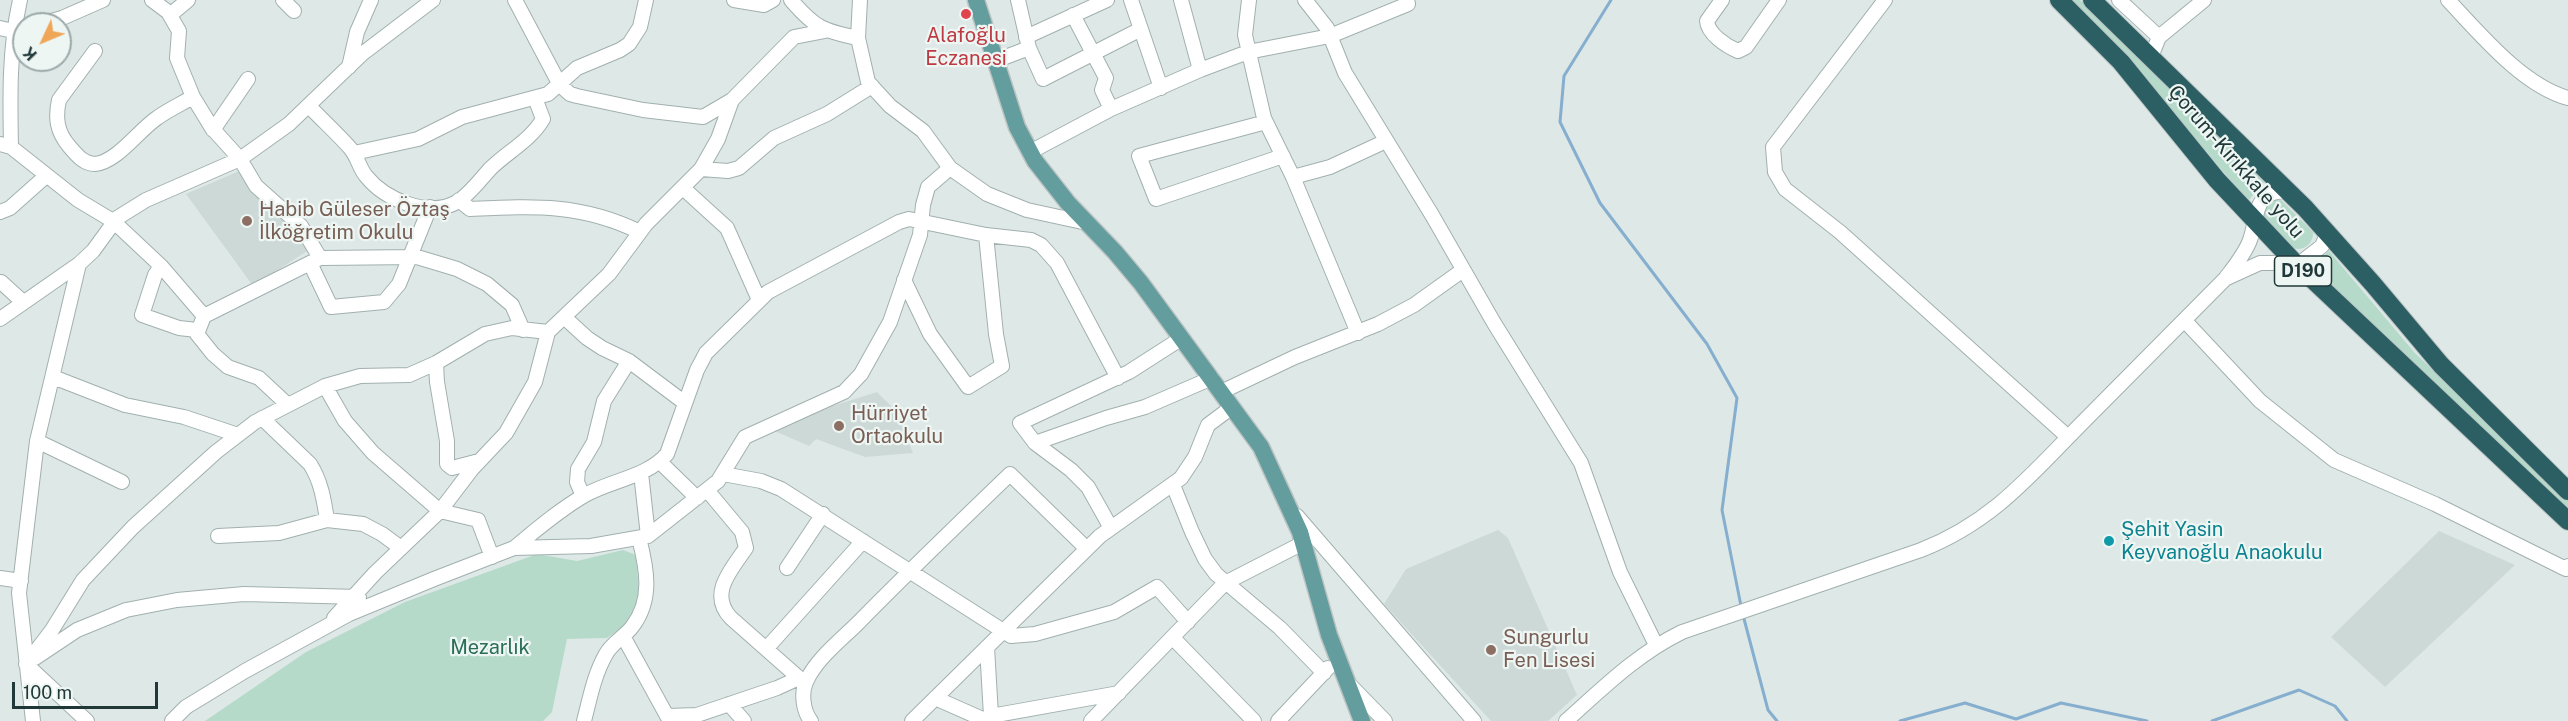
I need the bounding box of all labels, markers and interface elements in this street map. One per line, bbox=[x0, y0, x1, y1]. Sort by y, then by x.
marker: Alafoğlu Eczanesi bbox=[959, 7, 973, 21]
north arrow bbox=[12, 12, 72, 72]
place label: Alafoğlu Eczanesi bbox=[925, 24, 1007, 71]
text: K bbox=[19, 43, 41, 64]
street label: Çorum-Kırıkkale yolu bbox=[2163, 81, 2309, 243]
place label: Habib Güleser Öztaş İlköğretim Okulu bbox=[259, 198, 450, 245]
marker: Habib Güleser Öztaş İlköğretim Okulu bbox=[240, 214, 254, 228]
road number: D190 bbox=[2274, 256, 2332, 286]
place label: Hürriyet Ortaokulu bbox=[851, 402, 943, 449]
marker: Hürriyet Ortaokulu bbox=[832, 419, 846, 433]
place label: Şehit Yasin Keyvanoğlu Anaokulu bbox=[2121, 518, 2323, 565]
marker: Şehit Yasin Keyvanoğlu Anaokulu bbox=[2102, 534, 2116, 548]
place label: Sungurlu Fen Lisesi bbox=[1503, 626, 1595, 673]
park label: Mezarlık bbox=[450, 636, 530, 660]
marker: Sungurlu Fen Lisesi bbox=[1484, 643, 1498, 657]
scale bar bbox=[15, 670, 160, 708]
text: 100 m bbox=[23, 682, 72, 703]

